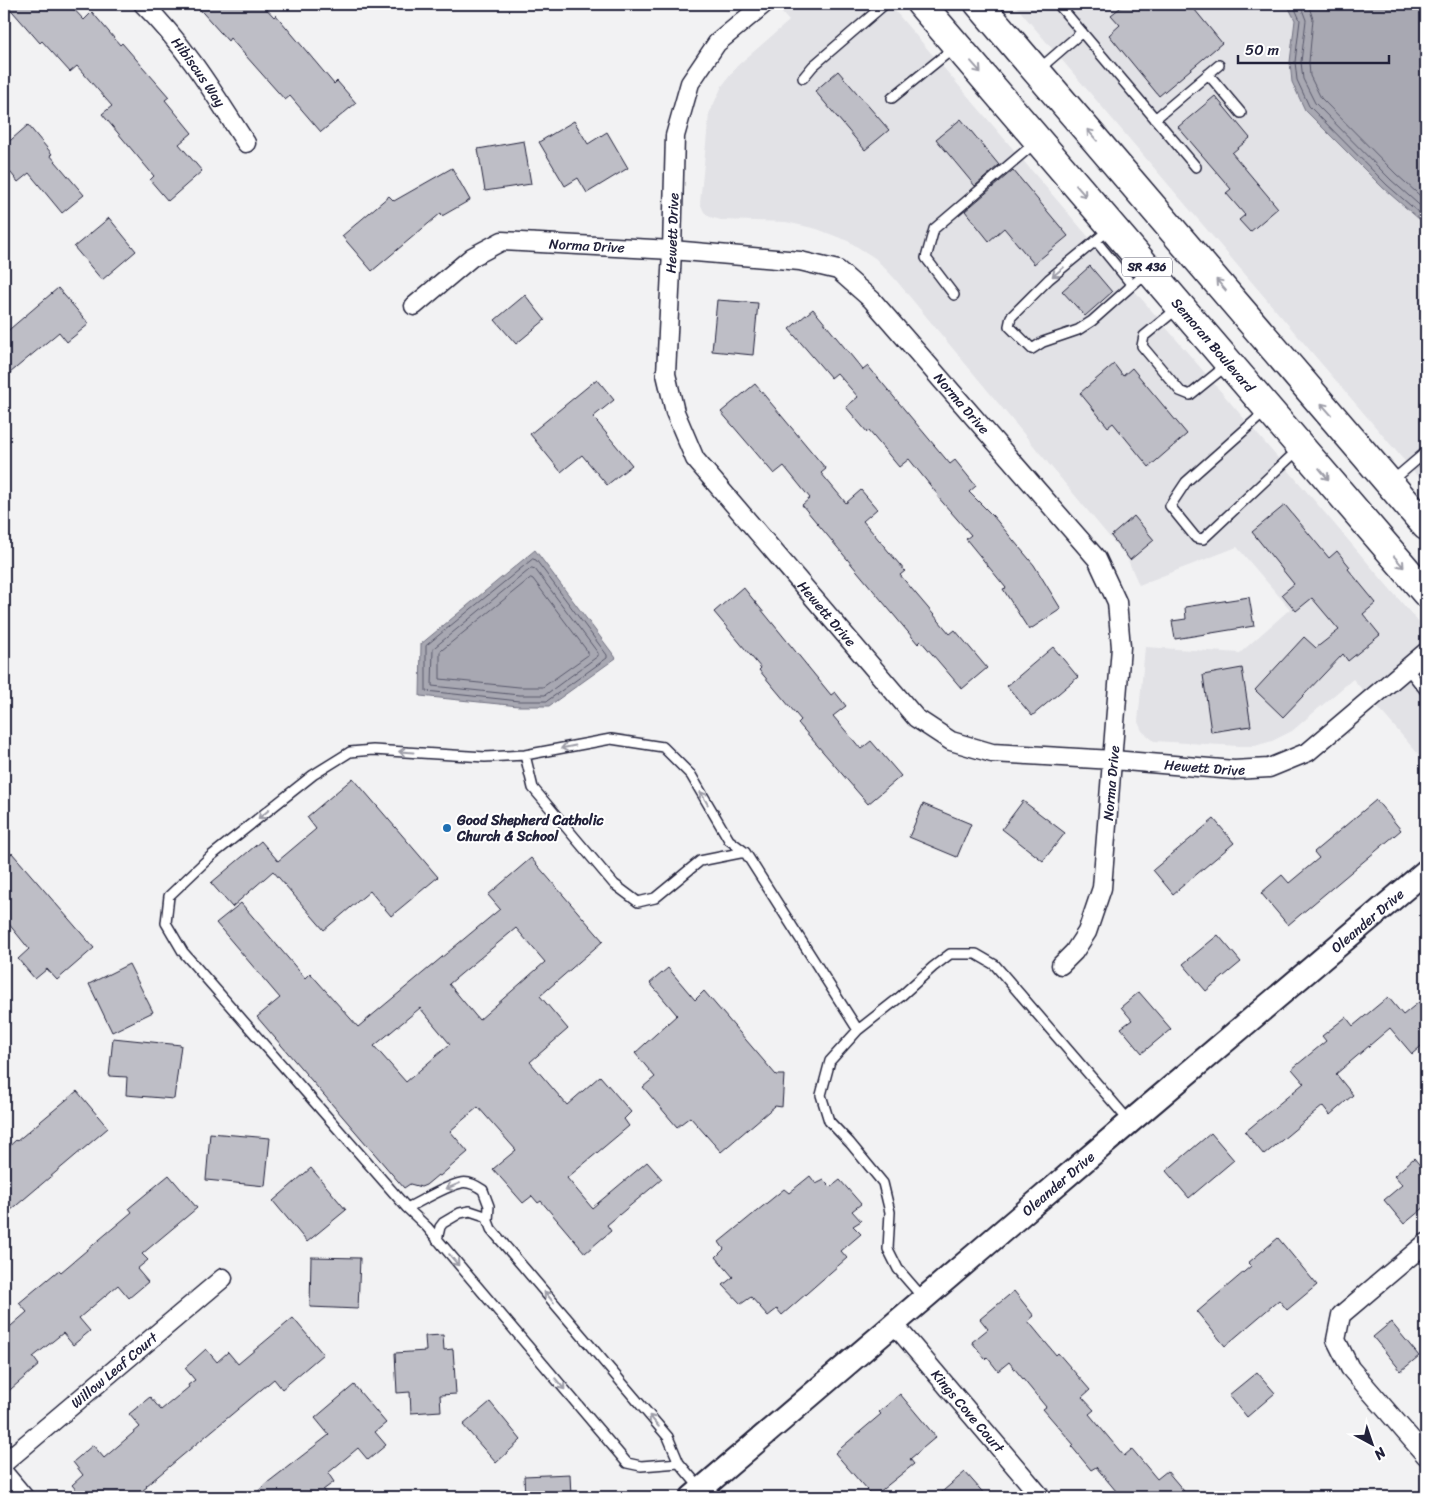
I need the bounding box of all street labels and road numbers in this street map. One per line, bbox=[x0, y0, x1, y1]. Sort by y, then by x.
street label: Hibiscus Way bbox=[165, 32, 232, 113]
street label: Hewett Drive bbox=[659, 192, 686, 274]
street label: Norma Drive bbox=[548, 232, 625, 260]
road number: SR 436 bbox=[1122, 258, 1172, 276]
street label: Semoran Boulevard bbox=[1165, 292, 1262, 400]
street label: Norma Drive bbox=[927, 367, 996, 441]
street label: Hewett Drive bbox=[791, 575, 862, 653]
street label: Norma Drive bbox=[1096, 744, 1127, 822]
street label: Hewett Drive bbox=[1163, 752, 1246, 783]
street label: Oleander Drive bbox=[1325, 882, 1410, 960]
street label: Oleander Drive bbox=[1016, 1145, 1101, 1223]
street label: Willow Leaf Court bbox=[65, 1325, 165, 1415]
street label: Kings Cove Court bbox=[924, 1364, 1011, 1460]

